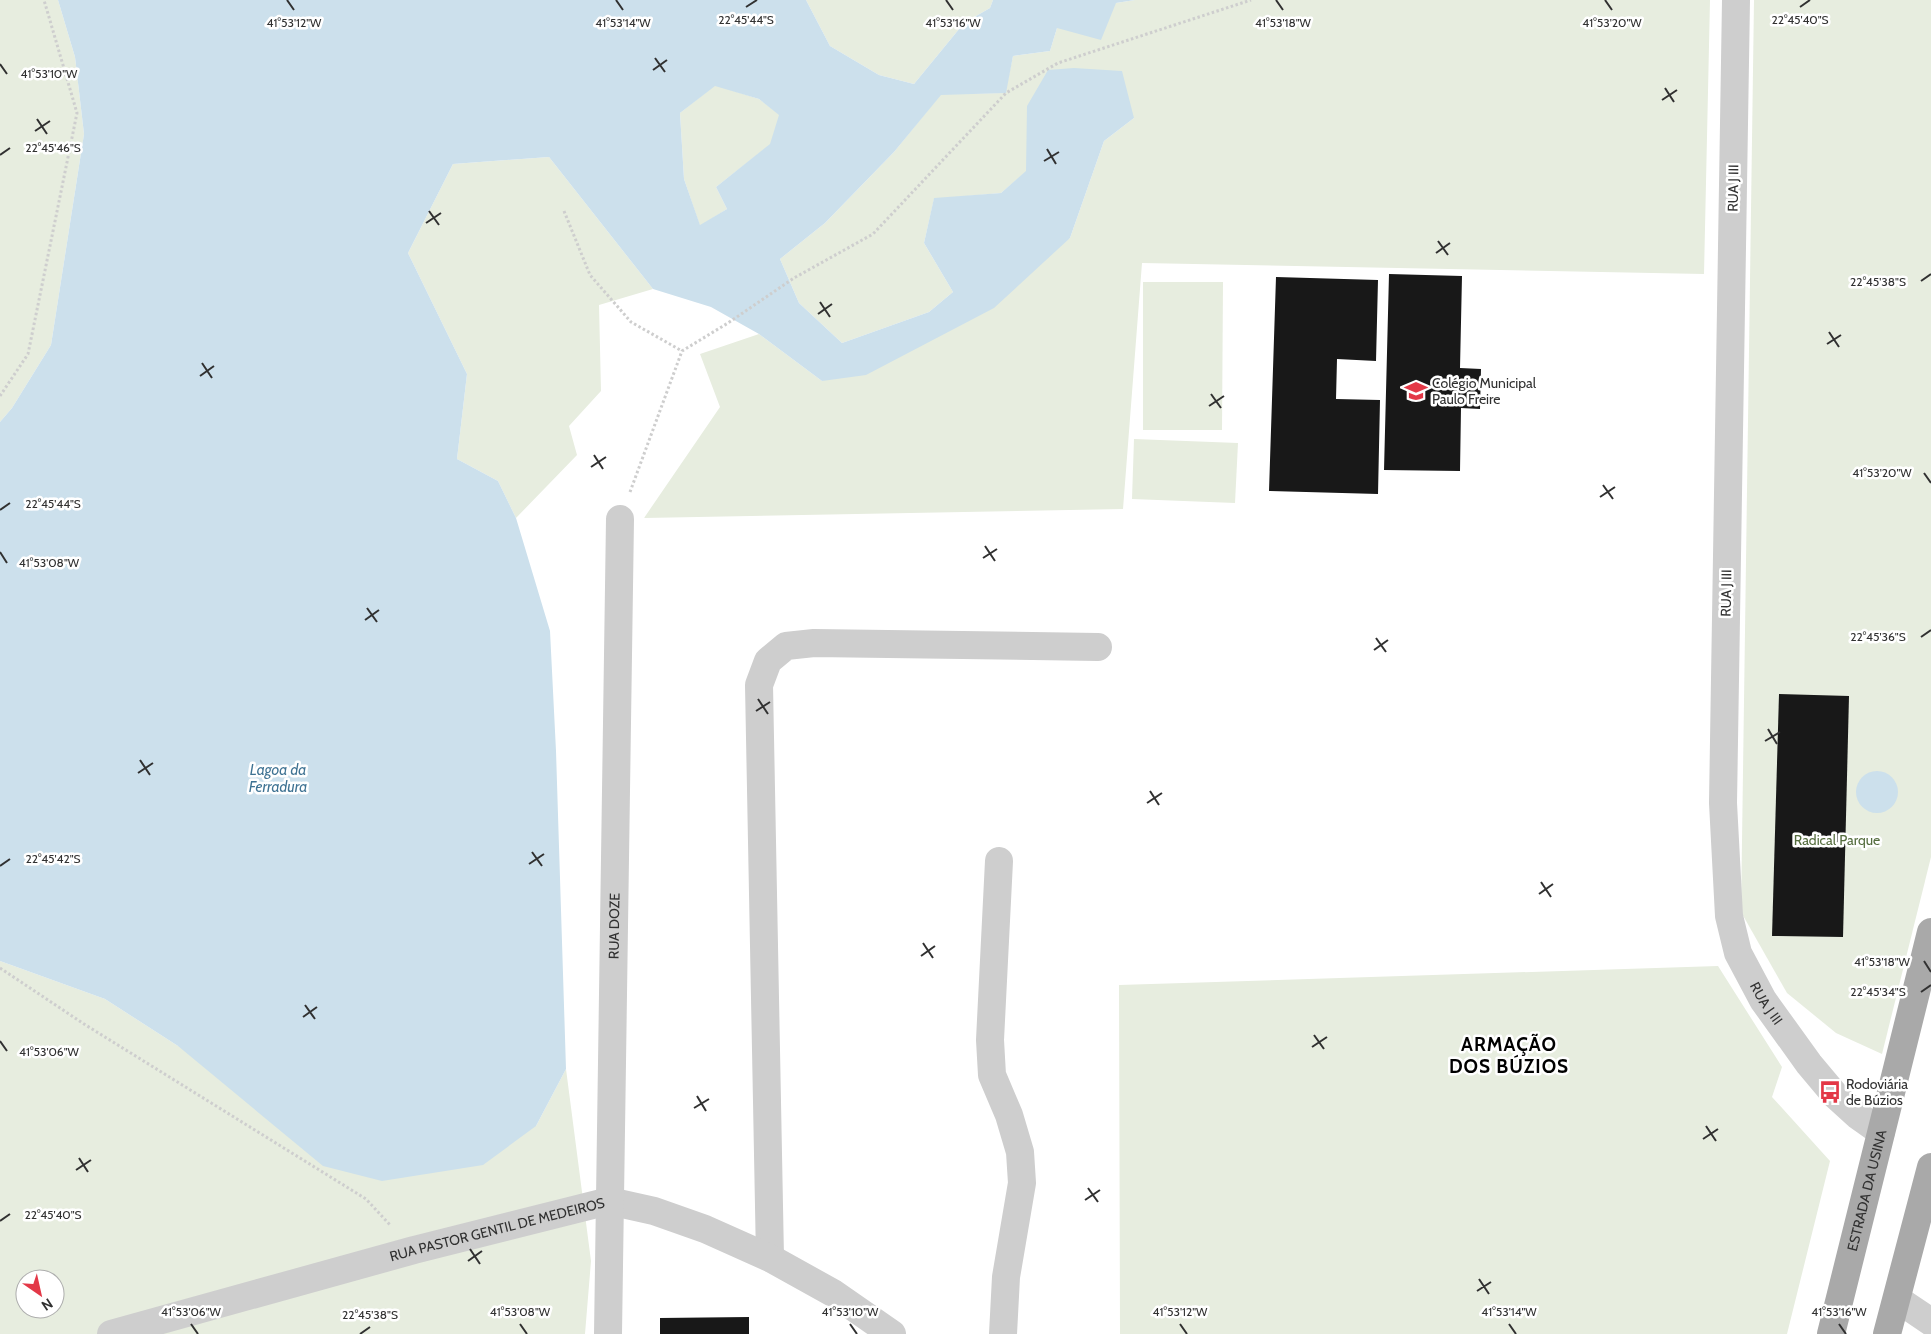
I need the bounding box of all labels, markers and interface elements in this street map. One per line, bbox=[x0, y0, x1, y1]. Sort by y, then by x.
text: 22°45'44"S bbox=[718, 12, 774, 27]
text: 22°45'40"S bbox=[1771, 12, 1829, 27]
text: 41°53'12"W bbox=[267, 15, 322, 30]
text: 41°53'14"W bbox=[595, 15, 651, 30]
text: 41°53'16"W bbox=[925, 15, 981, 30]
text: 41°53'18"W bbox=[1255, 15, 1312, 30]
text: 41°53'20"W bbox=[1582, 15, 1642, 30]
text: 41°53'10"W bbox=[21, 66, 78, 81]
text: 22°45'46"S bbox=[25, 140, 81, 155]
street label: RUA J III bbox=[1724, 164, 1742, 212]
text: 22°45'38"S bbox=[1850, 274, 1906, 289]
place label: Colégio Municipal Paulo Freire bbox=[1432, 374, 1537, 408]
school or university icon: Colégio Municipal Paulo Freire bbox=[1403, 378, 1429, 404]
text: 41°53'20"W bbox=[1852, 465, 1912, 480]
text: 22°45'44"S bbox=[25, 496, 81, 511]
text: 41°53'08"W bbox=[19, 555, 80, 570]
street label: RUA J III bbox=[1717, 569, 1735, 617]
text: 22°45'36"S bbox=[1850, 629, 1906, 644]
water label: Lagoa da Ferradura bbox=[249, 761, 307, 796]
park label: Radical Parque bbox=[1794, 831, 1880, 849]
text: 22°45'42"S bbox=[25, 851, 81, 866]
street label: RUA DOZE bbox=[605, 893, 623, 959]
text: 41°53'18"W bbox=[1854, 954, 1911, 969]
street label: RUA J III bbox=[1746, 979, 1787, 1028]
text: 22°45'34"S bbox=[1850, 984, 1906, 999]
district label: ARMAÇÃO DOS BÚZIOS bbox=[1449, 1033, 1569, 1078]
text: 41°53'06"W bbox=[19, 1044, 80, 1059]
place label: Rodoviária de Búzios bbox=[1846, 1075, 1908, 1109]
bus stop icon: Rodoviária de Búzios bbox=[1817, 1079, 1843, 1105]
street label: ESTRADA DA USINA bbox=[1843, 1127, 1891, 1253]
street label: RUA PASTOR GENTIL DE MEDEIROS bbox=[387, 1193, 607, 1265]
text: 22°45'40"S bbox=[24, 1207, 82, 1222]
north arrow bbox=[15, 1269, 65, 1319]
text: N bbox=[38, 1295, 56, 1315]
text: 41°53'06"W bbox=[161, 1304, 222, 1319]
text: 41°53'08"W bbox=[490, 1304, 551, 1319]
text: 41°53'10"W bbox=[822, 1304, 879, 1319]
text: 41°53'12"W bbox=[1153, 1304, 1208, 1319]
text: 41°53'14"W bbox=[1481, 1304, 1537, 1319]
text: 41°53'16"W bbox=[1811, 1304, 1867, 1319]
text: 22°45'38"S bbox=[342, 1307, 398, 1322]

